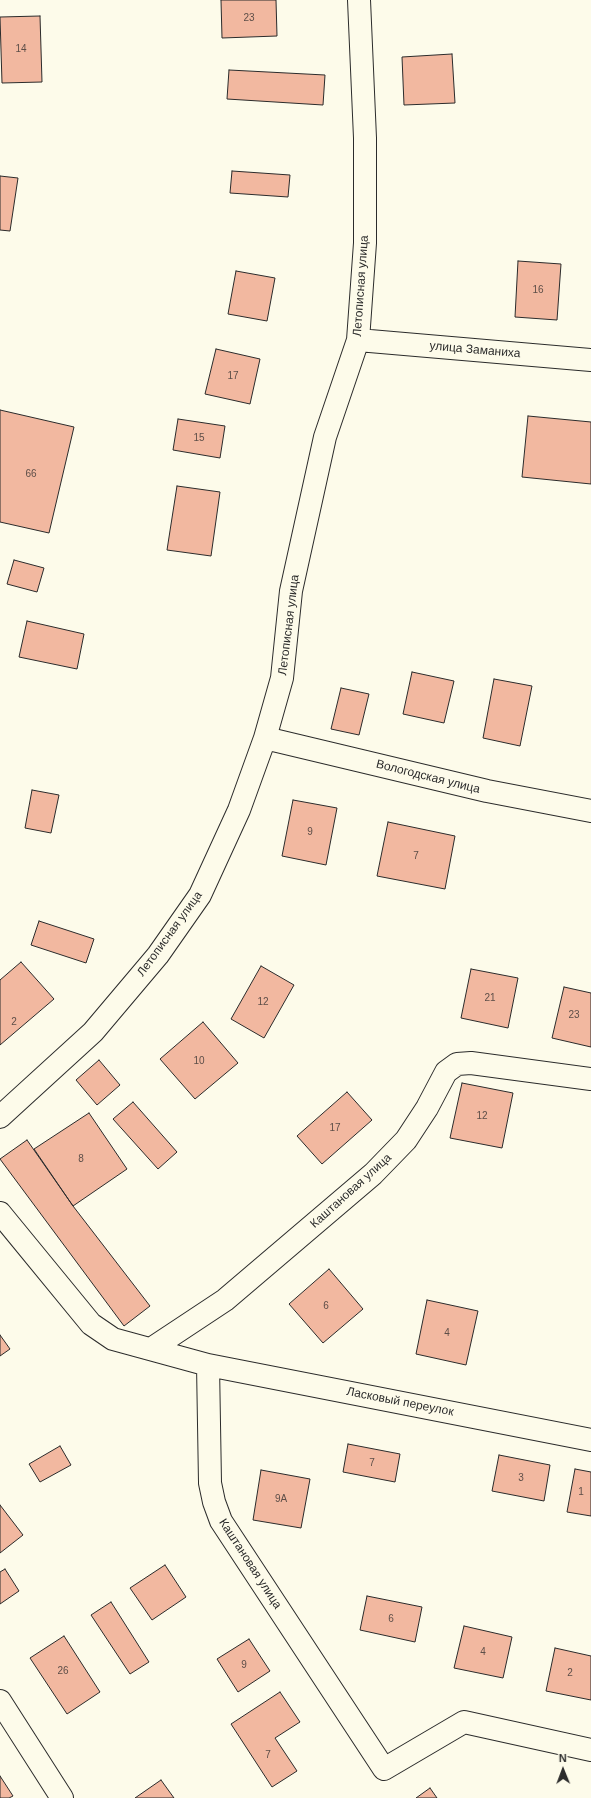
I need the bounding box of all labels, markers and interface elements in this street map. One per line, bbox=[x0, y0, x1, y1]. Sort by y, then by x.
house number: 23 bbox=[243, 12, 255, 24]
house number: 14 bbox=[15, 43, 27, 55]
street label: Летописная улица bbox=[350, 235, 372, 337]
house number: 16 bbox=[532, 284, 544, 296]
street label: улица Заманиха bbox=[429, 339, 521, 361]
house number: 17 bbox=[227, 370, 239, 382]
house number: 15 bbox=[193, 432, 205, 444]
house number: 66 bbox=[25, 468, 37, 480]
street label: Летописная улица bbox=[276, 574, 302, 676]
street label: Вологодская улица bbox=[374, 757, 482, 797]
house number: 9 bbox=[307, 826, 313, 838]
house number: 7 bbox=[413, 850, 419, 862]
street label: Летописная улица bbox=[134, 889, 206, 979]
house number: 21 bbox=[484, 992, 496, 1004]
house number: 12 bbox=[257, 996, 269, 1008]
house number: 23 bbox=[568, 1009, 580, 1021]
house number: 2 bbox=[11, 1016, 17, 1028]
house number: 10 bbox=[193, 1055, 205, 1067]
house number: 12 bbox=[476, 1110, 488, 1122]
house number: 17 bbox=[329, 1122, 341, 1134]
street label: Каштановая улица bbox=[307, 1151, 395, 1231]
house number: 8 bbox=[78, 1153, 84, 1165]
house number: 6 bbox=[323, 1300, 329, 1312]
house number: 4 bbox=[444, 1327, 450, 1339]
street label: Ласковый переулок bbox=[345, 1385, 455, 1419]
house number: 7 bbox=[369, 1457, 375, 1469]
house number: 3 bbox=[518, 1472, 524, 1484]
house number: 1 bbox=[578, 1486, 584, 1498]
house number: 9А bbox=[275, 1493, 287, 1505]
street label: Каштановая улица bbox=[216, 1516, 284, 1612]
house number: 6 bbox=[388, 1613, 394, 1625]
house number: 4 bbox=[480, 1646, 486, 1658]
house number: 9 bbox=[241, 1659, 247, 1671]
house number: 26 bbox=[57, 1665, 69, 1677]
house number: 2 bbox=[567, 1667, 573, 1679]
house number: 7 bbox=[265, 1749, 271, 1761]
north arrow bbox=[543, 1750, 583, 1790]
text: N bbox=[559, 1752, 567, 1764]

